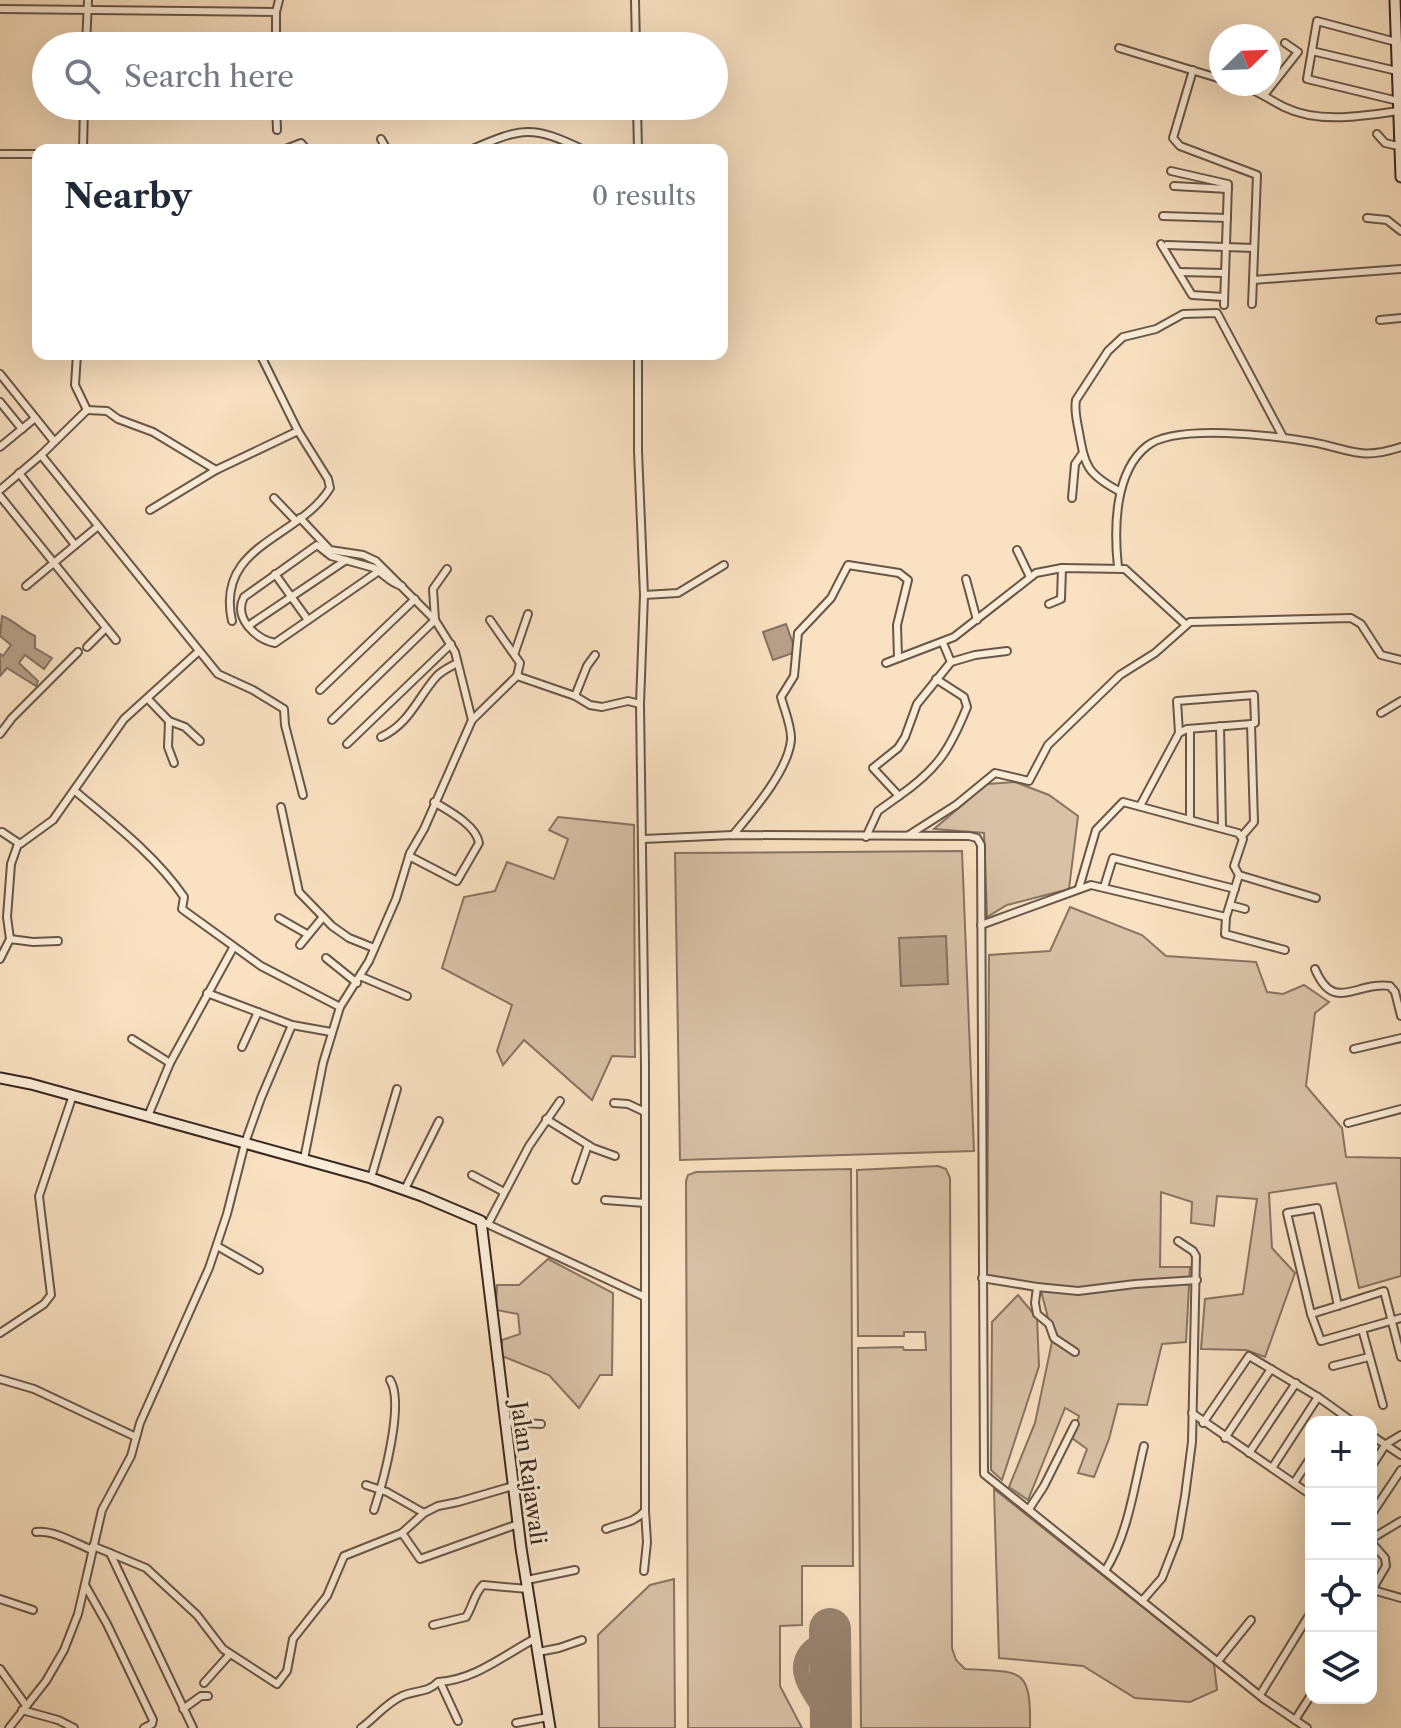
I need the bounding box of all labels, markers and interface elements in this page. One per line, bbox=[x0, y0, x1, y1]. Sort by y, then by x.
north arrow bbox=[1209, 24, 1281, 96]
search box bbox=[32, 32, 728, 120]
icon: search bbox=[60, 54, 104, 98]
text: Search here bbox=[124, 58, 294, 95]
text: Nearby bbox=[64, 175, 192, 217]
text: 0 results bbox=[592, 180, 696, 212]
street label: Jalan Rajawali bbox=[505, 1397, 552, 1547]
map controls bbox=[1305, 1416, 1377, 1704]
button: + bbox=[1305, 1416, 1377, 1488]
button: − bbox=[1305, 1488, 1377, 1560]
button: locate bbox=[1305, 1560, 1377, 1632]
button: layers bbox=[1305, 1632, 1377, 1704]

